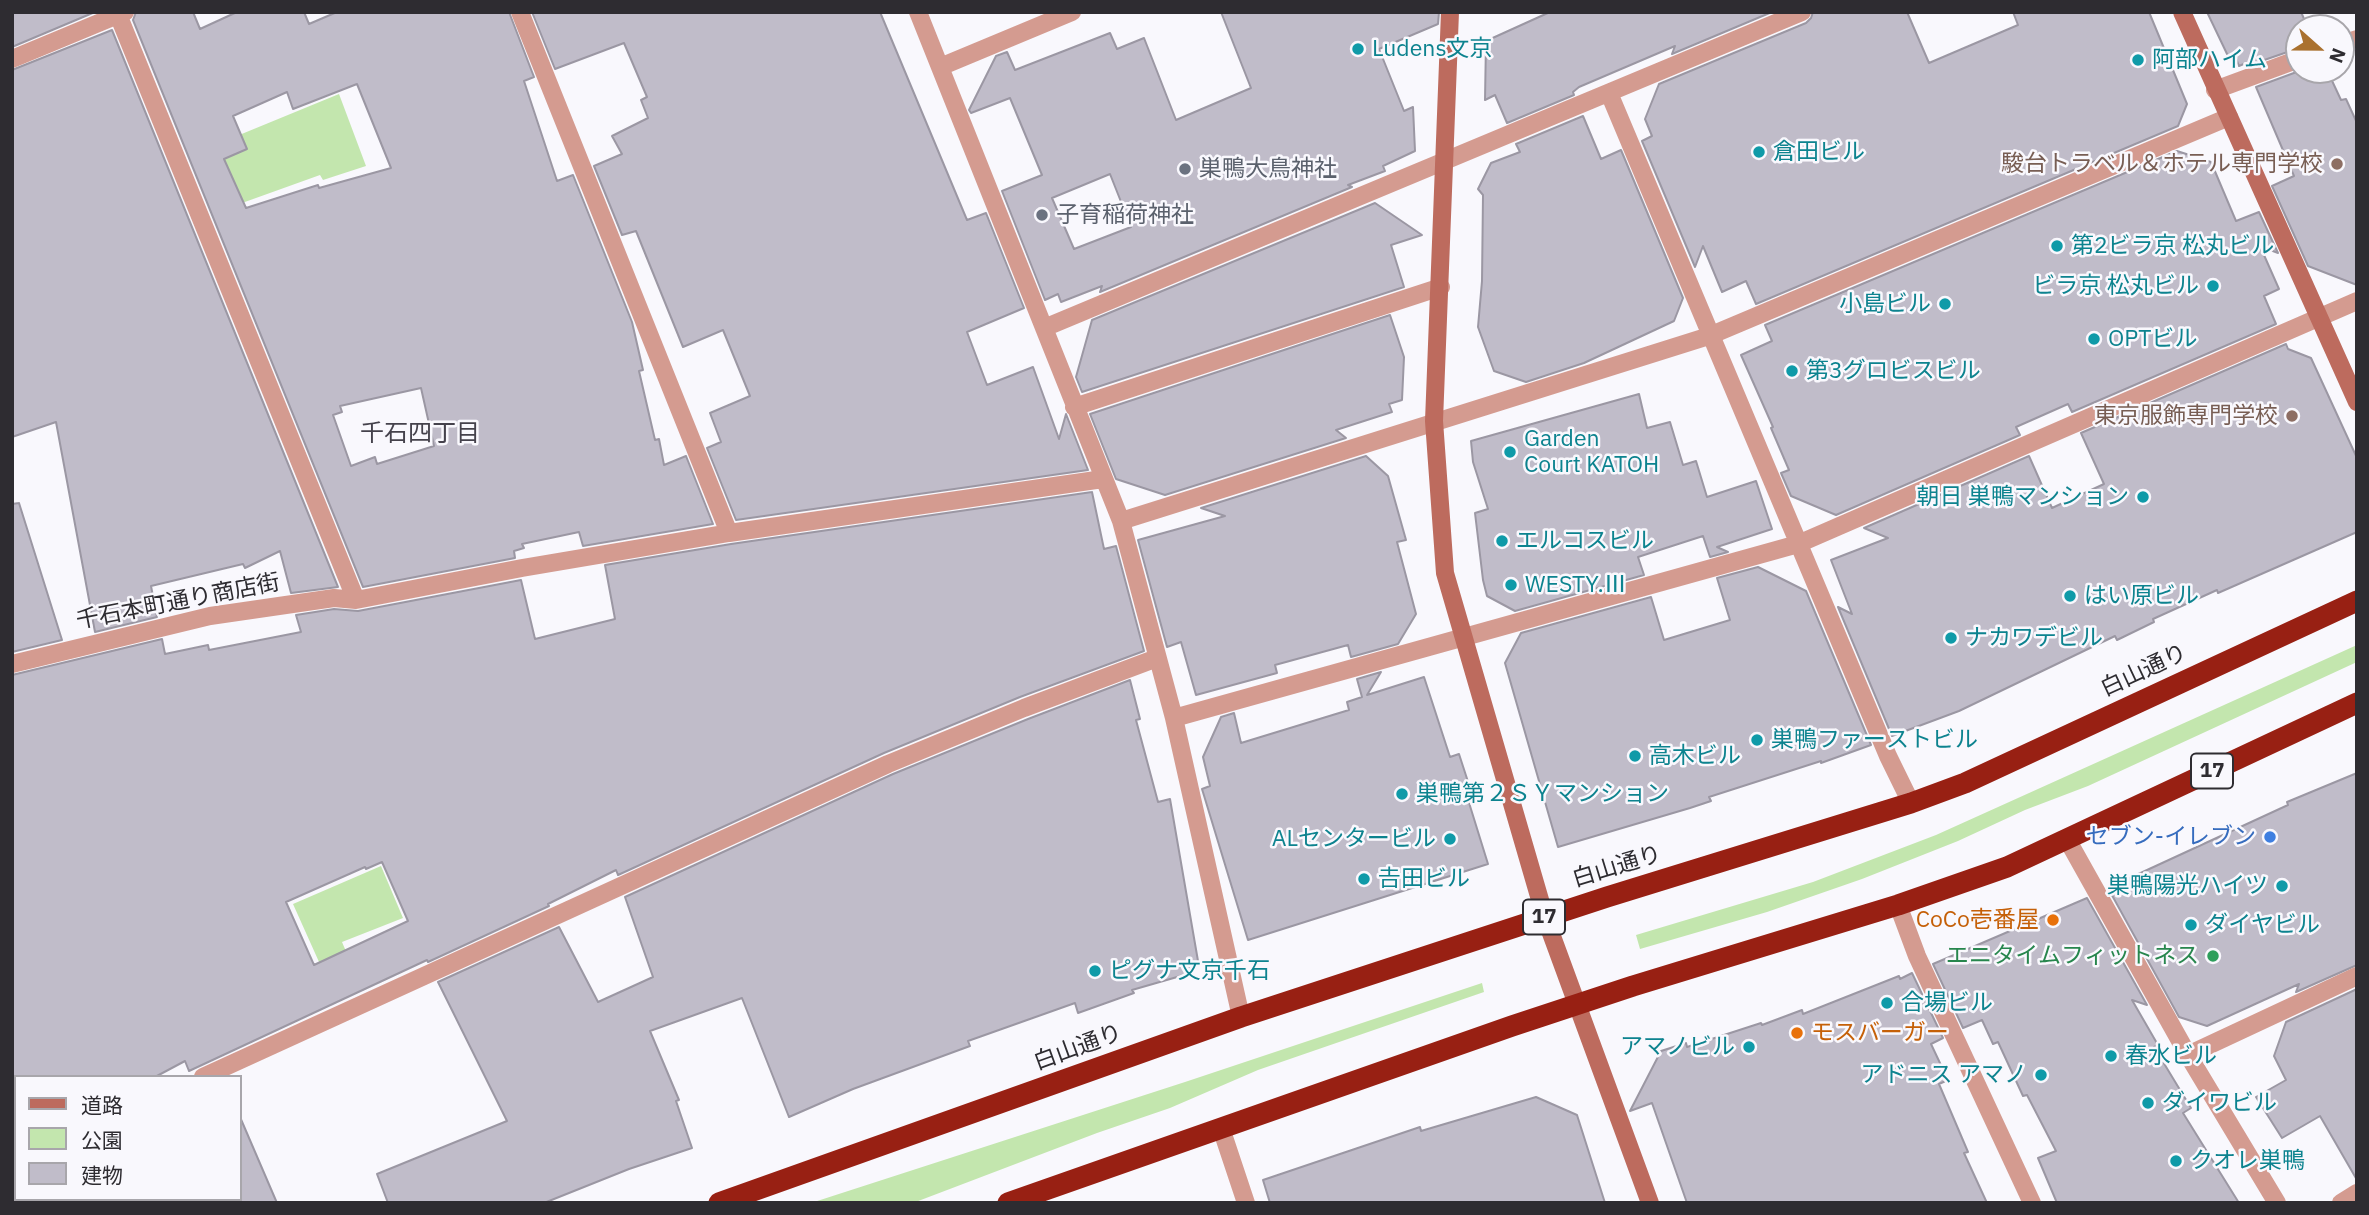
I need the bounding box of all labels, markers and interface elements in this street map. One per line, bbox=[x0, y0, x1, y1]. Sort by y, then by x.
north arrow bbox=[2285, 14, 2355, 84]
place label: Ludens文京 bbox=[1372, 35, 1493, 63]
marker: Ludens文京 bbox=[1350, 41, 1366, 57]
text: N bbox=[2324, 45, 2351, 67]
place label: 阿部ハイム bbox=[2152, 46, 2267, 74]
marker: 阿部ハイム bbox=[2130, 52, 2146, 68]
place label: 倉田ビル bbox=[1773, 138, 1865, 166]
marker: 倉田ビル bbox=[1751, 144, 1767, 160]
place label: 駿台トラベル＆ホテル専門学校 bbox=[2001, 150, 2323, 178]
place label: 巣鴨大鳥神社 bbox=[1199, 155, 1337, 183]
marker: 駿台トラベル＆ホテル専門学校 bbox=[2329, 156, 2345, 172]
marker: 巣鴨大鳥神社 bbox=[1177, 161, 1193, 177]
place label: 子育稲荷神社 bbox=[1056, 201, 1194, 229]
marker: 子育稲荷神社 bbox=[1034, 207, 1050, 223]
place label: 第2ビラ京 松丸ビル bbox=[2071, 232, 2274, 260]
marker: 第2ビラ京 松丸ビル bbox=[2049, 238, 2065, 254]
place label: ビラ京 松丸ビル bbox=[2033, 272, 2199, 300]
marker: ビラ京 松丸ビル bbox=[2205, 278, 2221, 294]
place label: 小島ビル bbox=[1839, 290, 1931, 318]
marker: 小島ビル bbox=[1937, 296, 1953, 312]
place label: OPTビル bbox=[2108, 325, 2197, 353]
marker: OPTビル bbox=[2086, 331, 2102, 347]
place label: 第3グロビスビル bbox=[1806, 357, 1981, 385]
marker: 第3グロビスビル bbox=[1784, 363, 1800, 379]
place label: 東京服飾専門学校 bbox=[2094, 402, 2278, 430]
marker: 東京服飾専門学校 bbox=[2284, 408, 2300, 424]
district label: 千石四丁目 bbox=[360, 420, 480, 448]
place label: Garden Court KATOH bbox=[1524, 425, 1659, 479]
marker: Garden Court KATOH bbox=[1502, 444, 1518, 460]
place label: 朝日 巣鴨マンション bbox=[1917, 483, 2129, 511]
marker: 朝日 巣鴨マンション bbox=[2135, 489, 2151, 505]
place label: エルコスビル bbox=[1516, 527, 1654, 555]
marker: エルコスビル bbox=[1494, 533, 1510, 549]
street label: 千石本町通り商店街 bbox=[74, 569, 282, 635]
place label: WESTY.Ⅲ bbox=[1525, 571, 1627, 599]
marker: WESTY.Ⅲ bbox=[1503, 577, 1519, 593]
place label: はい原ビル bbox=[2084, 582, 2199, 610]
marker: はい原ビル bbox=[2062, 588, 2078, 604]
place label: ナカワデビル bbox=[1965, 624, 2103, 652]
marker: ナカワデビル bbox=[1943, 630, 1959, 646]
street label: 白山通り bbox=[2096, 639, 2192, 703]
place label: 巣鴨ファーストビル bbox=[1771, 726, 1978, 754]
marker: 巣鴨ファーストビル bbox=[1749, 732, 1765, 748]
place label: 高木ビル bbox=[1649, 742, 1741, 770]
marker: 高木ビル bbox=[1627, 748, 1643, 764]
road number: 17 bbox=[2191, 754, 2233, 788]
place label: 巣鴨第２ＳＹマンション bbox=[1416, 780, 1669, 808]
marker: 巣鴨第２ＳＹマンション bbox=[1394, 786, 1410, 802]
place label: セブン-イレブン bbox=[2086, 823, 2256, 851]
place label: ALセンタービル bbox=[1272, 825, 1436, 853]
marker: セブン-イレブン bbox=[2262, 829, 2278, 845]
marker: ALセンタービル bbox=[1442, 831, 1458, 847]
street label: 白山通り bbox=[1569, 840, 1665, 894]
place label: 𠮷田ビル bbox=[1378, 865, 1470, 893]
marker: 𠮷田ビル bbox=[1356, 871, 1372, 887]
place label: 巣鴨陽光ハイツ bbox=[2107, 872, 2268, 900]
marker: 巣鴨陽光ハイツ bbox=[2274, 878, 2290, 894]
road number: 17 bbox=[1523, 900, 1565, 934]
place label: CoCo壱番屋 bbox=[1916, 906, 2039, 934]
place label: ダイヤビル bbox=[2205, 911, 2320, 939]
marker: CoCo壱番屋 bbox=[2045, 912, 2061, 928]
marker: ダイヤビル bbox=[2183, 917, 2199, 933]
place label: エニタイムフィットネス bbox=[1946, 942, 2199, 970]
marker: エニタイムフィットネス bbox=[2205, 948, 2221, 964]
place label: ピグナ文京千石 bbox=[1109, 957, 1270, 985]
marker: ピグナ文京千石 bbox=[1087, 963, 1103, 979]
place label: 合場ビル bbox=[1901, 989, 1993, 1017]
marker: 合場ビル bbox=[1879, 995, 1895, 1011]
street label: 白山通り bbox=[1030, 1019, 1126, 1077]
place label: モスバーガー bbox=[1811, 1019, 1949, 1047]
marker: モスバーガー bbox=[1789, 1025, 1805, 1041]
place label: アマノビル bbox=[1620, 1033, 1735, 1061]
marker: アマノビル bbox=[1741, 1039, 1757, 1055]
place label: 春水ビル bbox=[2125, 1042, 2217, 1070]
marker: 春水ビル bbox=[2103, 1048, 2119, 1064]
place label: アドニス アマノ bbox=[1861, 1061, 2027, 1089]
marker: アドニス アマノ bbox=[2033, 1067, 2049, 1083]
legend bbox=[14, 1075, 242, 1201]
place label: ダイワビル bbox=[2162, 1089, 2277, 1117]
text: 道路 bbox=[81, 1091, 123, 1119]
marker: ダイワビル bbox=[2140, 1095, 2156, 1111]
text: 公園 bbox=[81, 1126, 123, 1154]
place label: クオレ巣鴨 bbox=[2190, 1147, 2305, 1175]
marker: クオレ巣鴨 bbox=[2168, 1153, 2184, 1169]
text: 建物 bbox=[81, 1161, 123, 1189]

